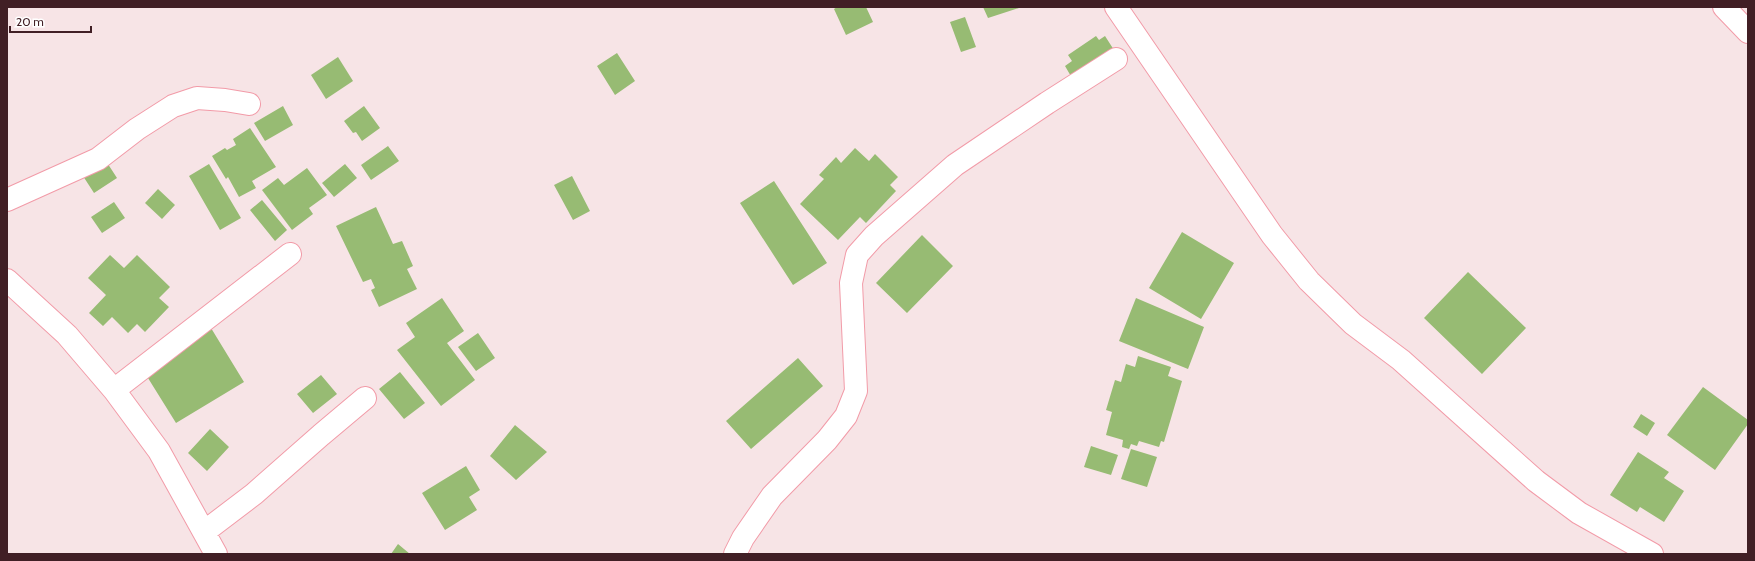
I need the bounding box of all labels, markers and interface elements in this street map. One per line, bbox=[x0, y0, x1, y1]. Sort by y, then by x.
scale bar bbox=[10, 8, 91, 34]
text: 20 m bbox=[16, 14, 44, 29]

